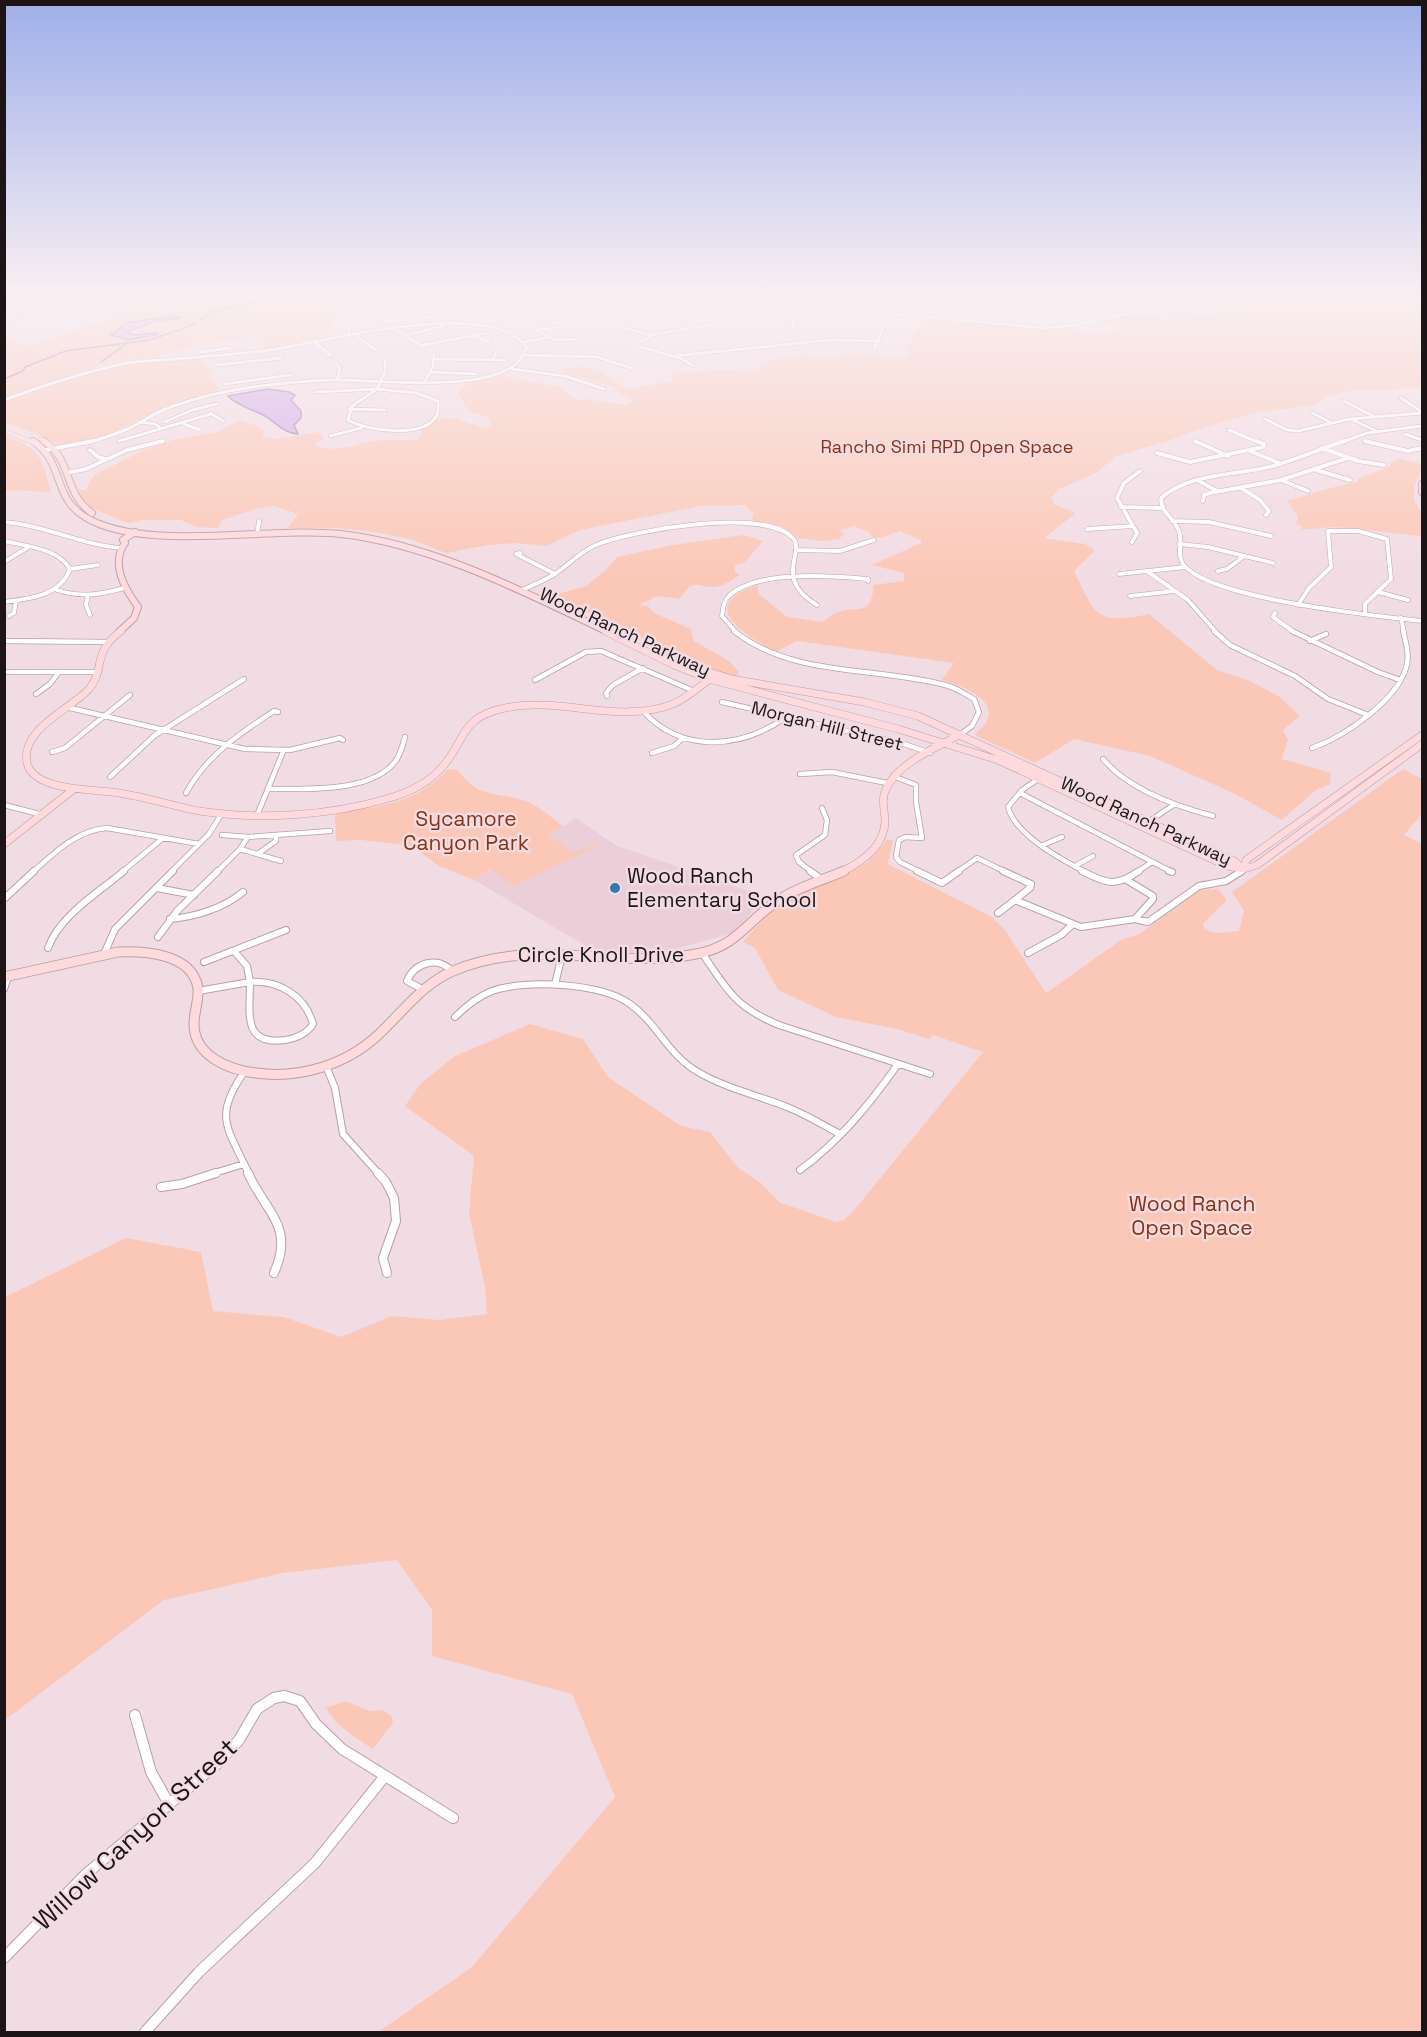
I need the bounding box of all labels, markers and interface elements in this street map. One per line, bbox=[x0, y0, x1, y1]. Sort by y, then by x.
park label: Rancho Simi RPD Open Space bbox=[821, 435, 1074, 458]
street label: Wood Ranch Parkway bbox=[536, 582, 714, 681]
street label: Morgan Hill Street bbox=[749, 696, 905, 755]
street label: Wood Ranch Parkway bbox=[1057, 771, 1235, 870]
park label: Sycamore Canyon Park bbox=[403, 805, 529, 856]
place label: Wood Ranch Elementary School bbox=[627, 862, 817, 913]
marker: Wood Ranch Elementary School bbox=[608, 881, 622, 895]
street label: Circle Knoll Drive bbox=[518, 941, 684, 968]
park label: Wood Ranch Open Space bbox=[1129, 1190, 1255, 1241]
street label: Willow Canyon Street bbox=[26, 1731, 244, 1937]

